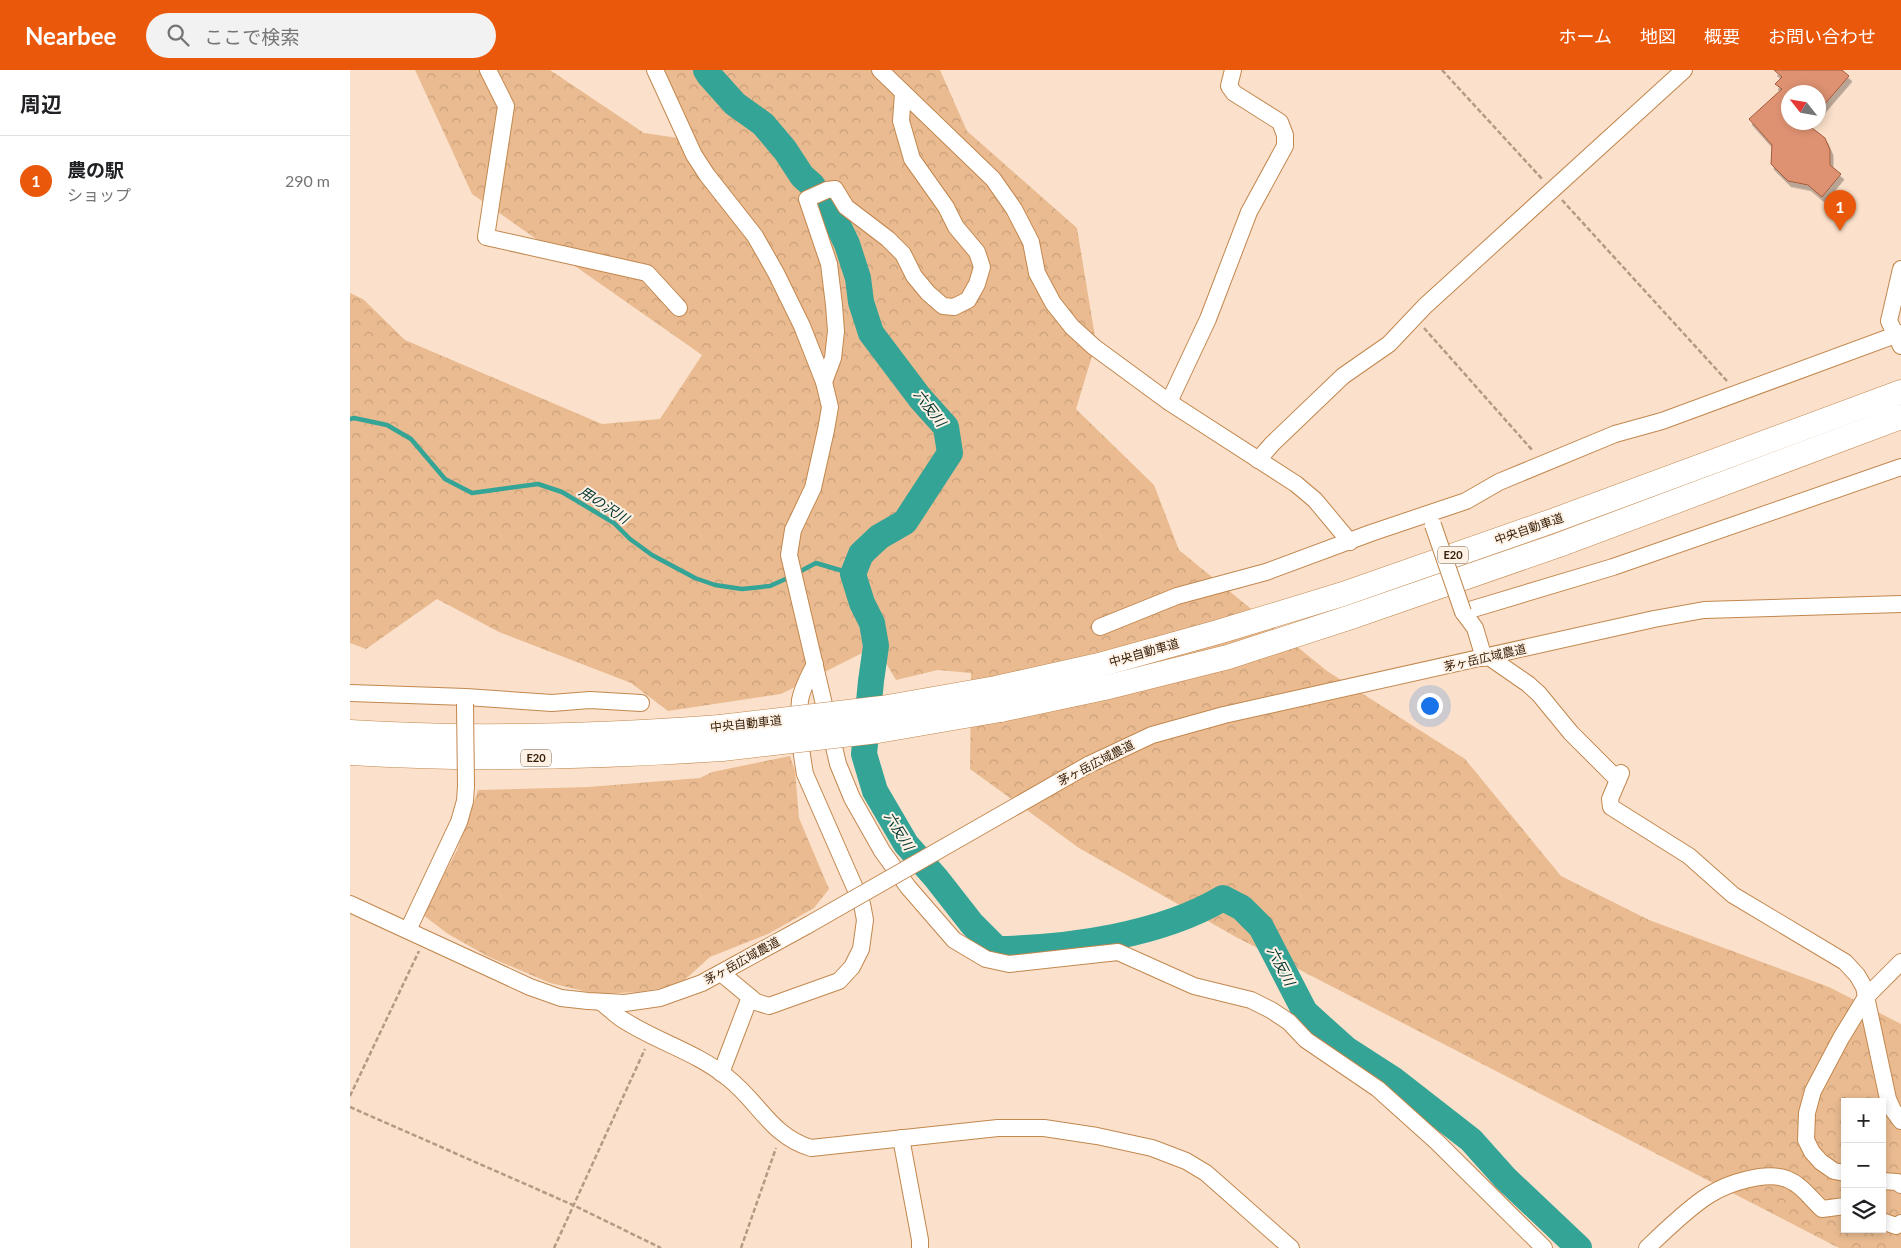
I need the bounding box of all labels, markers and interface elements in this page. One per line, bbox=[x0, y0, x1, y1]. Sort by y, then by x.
search box bbox=[146, 13, 496, 58]
text: Nearbee bbox=[25, 21, 116, 50]
icon: search bbox=[164, 21, 192, 49]
text: ここで検索 bbox=[204, 25, 299, 48]
text: ホーム bbox=[1559, 25, 1612, 47]
text: 地図 bbox=[1640, 25, 1676, 47]
text: 概要 bbox=[1704, 25, 1740, 47]
text: お問い合わせ bbox=[1768, 25, 1876, 47]
north arrow bbox=[1781, 85, 1826, 130]
text: 周辺 bbox=[20, 91, 62, 116]
text: 農の駅 bbox=[67, 158, 124, 181]
text: 1 bbox=[31, 171, 41, 190]
text: 290 m bbox=[285, 171, 330, 190]
text: ショップ bbox=[67, 185, 131, 204]
pin: 1 bbox=[1824, 190, 1856, 231]
water label: 六反川 bbox=[911, 386, 951, 431]
water label: 用の沢川 bbox=[576, 482, 634, 528]
street label: 中央自動車道 bbox=[1492, 510, 1565, 547]
road number: E20 bbox=[1438, 546, 1468, 564]
street label: 中央自動車道 bbox=[1107, 635, 1181, 670]
street label: 茅ヶ岳広域農道 bbox=[1442, 641, 1528, 674]
your location bbox=[1417, 693, 1443, 719]
street label: 中央自動車道 bbox=[709, 712, 783, 735]
street label: 茅ヶ岳広域農道 bbox=[1055, 737, 1137, 788]
road number: E20 bbox=[521, 750, 551, 766]
water label: 六反川 bbox=[881, 808, 919, 855]
street label: 茅ヶ岳広域農道 bbox=[701, 934, 782, 987]
water label: 六反川 bbox=[1264, 943, 1300, 990]
map controls bbox=[1841, 1098, 1886, 1233]
button: + bbox=[1841, 1098, 1886, 1143]
button: − bbox=[1841, 1143, 1886, 1188]
button: layers bbox=[1841, 1188, 1886, 1233]

